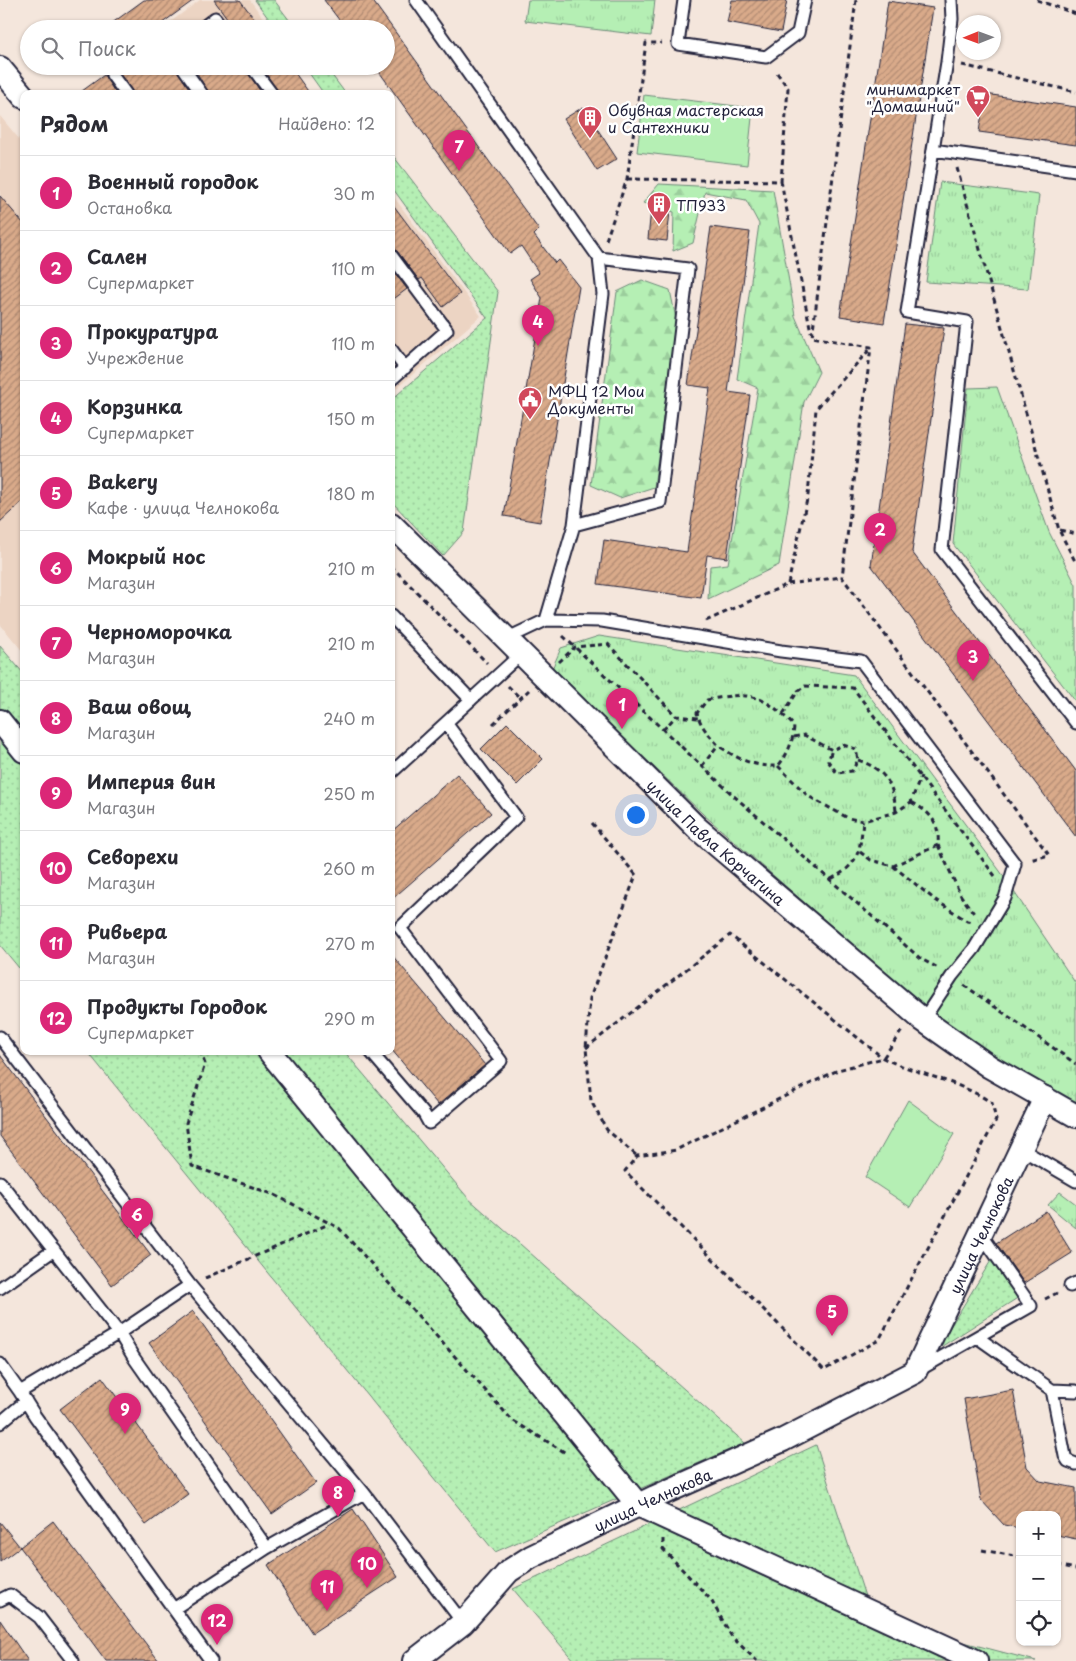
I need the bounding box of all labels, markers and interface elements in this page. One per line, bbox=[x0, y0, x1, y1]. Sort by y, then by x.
north arrow bbox=[956, 15, 1001, 60]
search box bbox=[20, 20, 395, 75]
icon: search bbox=[38, 34, 66, 62]
text: Поиск bbox=[78, 34, 136, 62]
place label: минимаркет "Домашний" bbox=[866, 77, 961, 117]
supermarket icon: минимаркет "Домашний" bbox=[965, 84, 991, 118]
place label: Обувная мастерская и Сантехники bbox=[608, 98, 764, 138]
building icon: Обувная мастерская и Сантехники bbox=[577, 105, 603, 139]
text: Рядом bbox=[40, 107, 108, 139]
text: Найдено: 12 bbox=[278, 111, 375, 135]
pin: 7 bbox=[443, 130, 475, 171]
text: Военный городок bbox=[87, 167, 258, 195]
text: 1 bbox=[52, 181, 60, 205]
text: 30 m bbox=[333, 181, 375, 205]
building icon: ТП933 bbox=[646, 191, 672, 225]
place label: ТП933 bbox=[676, 193, 726, 216]
text: Остановка bbox=[87, 195, 172, 219]
text: Сален bbox=[87, 242, 147, 270]
text: 2 bbox=[50, 256, 62, 280]
text: 110 m bbox=[332, 256, 375, 280]
text: Супермаркет bbox=[87, 270, 194, 294]
pin: 4 bbox=[522, 305, 554, 346]
text: Прокуратура bbox=[87, 317, 218, 345]
text: 3 bbox=[51, 331, 61, 355]
text: 110 m bbox=[332, 331, 375, 355]
text: Учреждение bbox=[87, 345, 184, 369]
place label: МФЦ 12 Мои Документы bbox=[547, 379, 645, 419]
public building icon: МФЦ 12 Мои Документы bbox=[517, 386, 543, 420]
text: Корзинка bbox=[87, 392, 183, 420]
text: 4 bbox=[51, 406, 61, 430]
text: 150 m bbox=[327, 406, 375, 430]
text: Супермаркет bbox=[87, 420, 194, 444]
text: Bakery bbox=[87, 467, 158, 495]
text: 5 bbox=[51, 481, 61, 505]
text: 180 m bbox=[327, 481, 375, 505]
text: Кафе · улица Челнокова bbox=[87, 495, 279, 519]
pin: 2 bbox=[864, 513, 896, 554]
text: Мокрый нос bbox=[87, 542, 206, 570]
text: 6 bbox=[50, 556, 62, 580]
text: 210 m bbox=[327, 556, 375, 580]
text: Магазин bbox=[87, 570, 156, 594]
text: Черноморочка bbox=[87, 617, 232, 645]
text: 7 bbox=[51, 631, 61, 655]
text: 210 m bbox=[327, 631, 375, 655]
pin: 3 bbox=[957, 640, 989, 681]
text: Магазин bbox=[87, 645, 156, 669]
pin: 1 bbox=[606, 688, 638, 729]
text: Ваш овощ bbox=[87, 692, 191, 720]
text: 8 bbox=[51, 706, 61, 730]
text: 240 m bbox=[323, 706, 375, 730]
text: Магазин bbox=[87, 720, 156, 744]
text: Империя вин bbox=[87, 767, 216, 795]
street label: улица Павла Корчагина bbox=[642, 773, 791, 910]
text: 9 bbox=[51, 781, 61, 805]
text: 250 m bbox=[324, 781, 375, 805]
text: Магазин bbox=[87, 795, 156, 819]
your location bbox=[623, 802, 649, 828]
text: Севорехи bbox=[87, 842, 179, 870]
text: 10 bbox=[46, 856, 66, 880]
text: 260 m bbox=[323, 856, 375, 880]
text: Магазин bbox=[87, 870, 156, 894]
text: Ривьера bbox=[87, 917, 167, 945]
text: 11 bbox=[49, 931, 63, 955]
text: 270 m bbox=[325, 931, 375, 955]
text: Магазин bbox=[87, 945, 156, 969]
text: Продукты Городок bbox=[87, 992, 267, 1020]
text: 12 bbox=[47, 1006, 65, 1030]
text: 290 m bbox=[324, 1006, 375, 1030]
text: Супермаркет bbox=[87, 1020, 194, 1044]
street label: улица Челнокова bbox=[942, 1171, 1018, 1297]
pin: 6 bbox=[121, 1198, 153, 1239]
pin: 5 bbox=[816, 1295, 848, 1336]
pin: 9 bbox=[109, 1393, 141, 1434]
street label: улица Челнокова bbox=[589, 1462, 716, 1537]
pin: 8 bbox=[322, 1476, 354, 1517]
map controls bbox=[1016, 1511, 1061, 1646]
button: + bbox=[1016, 1511, 1061, 1556]
pin: 10 bbox=[351, 1547, 383, 1588]
button: − bbox=[1016, 1556, 1061, 1601]
pin: 11 bbox=[311, 1570, 343, 1611]
button: locate bbox=[1016, 1601, 1061, 1646]
pin: 12 bbox=[201, 1604, 233, 1645]

